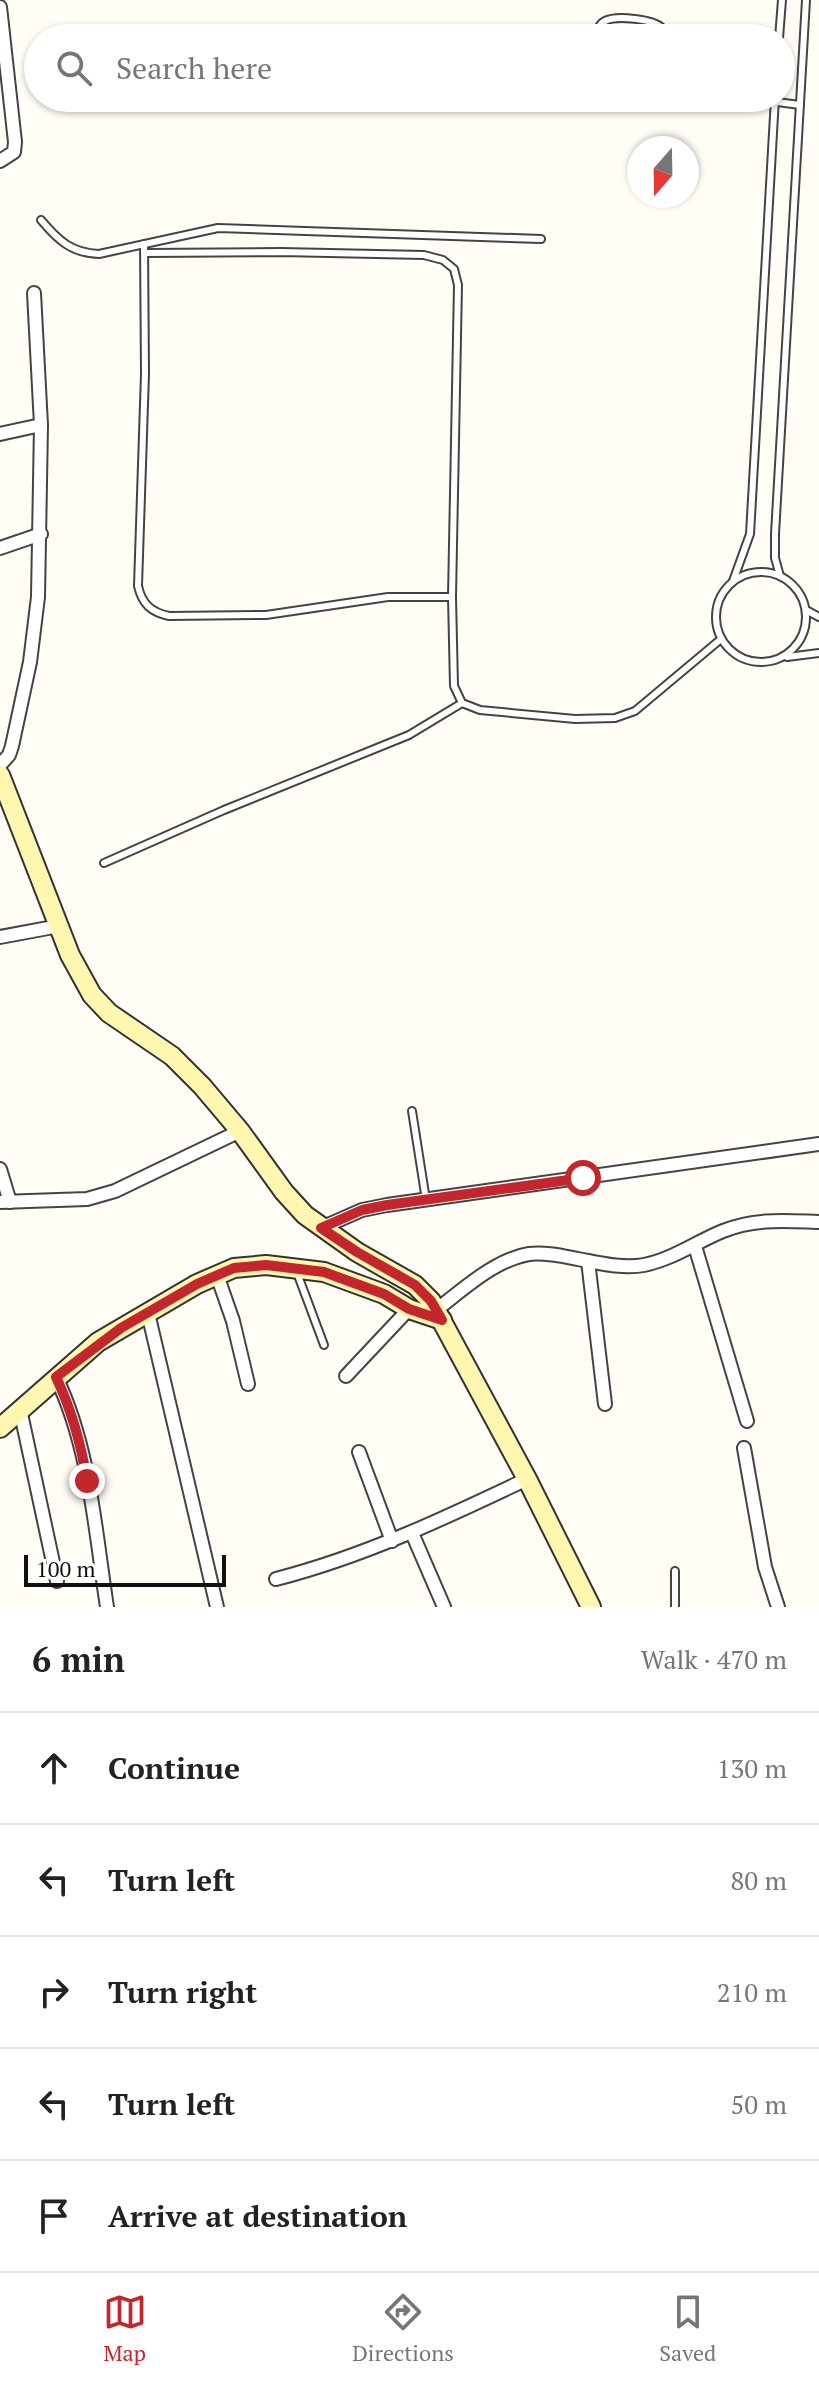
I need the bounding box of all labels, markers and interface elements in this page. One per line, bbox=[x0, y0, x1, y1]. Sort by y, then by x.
search box bbox=[24, 24, 795, 112]
icon: search bbox=[52, 46, 96, 90]
text: Search here bbox=[116, 48, 272, 88]
north arrow bbox=[627, 136, 699, 208]
route start bbox=[565, 1160, 601, 1196]
route end bbox=[69, 1463, 105, 1499]
scale bar bbox=[24, 1551, 226, 1587]
text: 100 m bbox=[36, 1554, 96, 1583]
text: 6 min bbox=[32, 1637, 125, 1682]
text: Walk · 470 m bbox=[641, 1642, 787, 1676]
icon: ahead bbox=[32, 1746, 76, 1790]
text: Continue bbox=[108, 1748, 240, 1788]
text: 130 m bbox=[717, 1751, 787, 1785]
icon: left bbox=[32, 1858, 76, 1902]
text: Turn left bbox=[108, 1860, 235, 1900]
text: 80 m bbox=[731, 1863, 787, 1897]
icon: right bbox=[32, 1970, 76, 2014]
text: Turn right bbox=[108, 1972, 257, 2012]
text: 210 m bbox=[717, 1975, 787, 2009]
icon: left bbox=[32, 2082, 76, 2126]
text: Turn left bbox=[108, 2084, 235, 2124]
text: 50 m bbox=[731, 2087, 787, 2121]
icon: arrive bbox=[32, 2194, 76, 2238]
text: Arrive at destination bbox=[108, 2196, 407, 2236]
tab: Map bbox=[103, 2290, 147, 2367]
tab: Directions bbox=[352, 2290, 454, 2367]
tab: Saved bbox=[659, 2290, 716, 2367]

